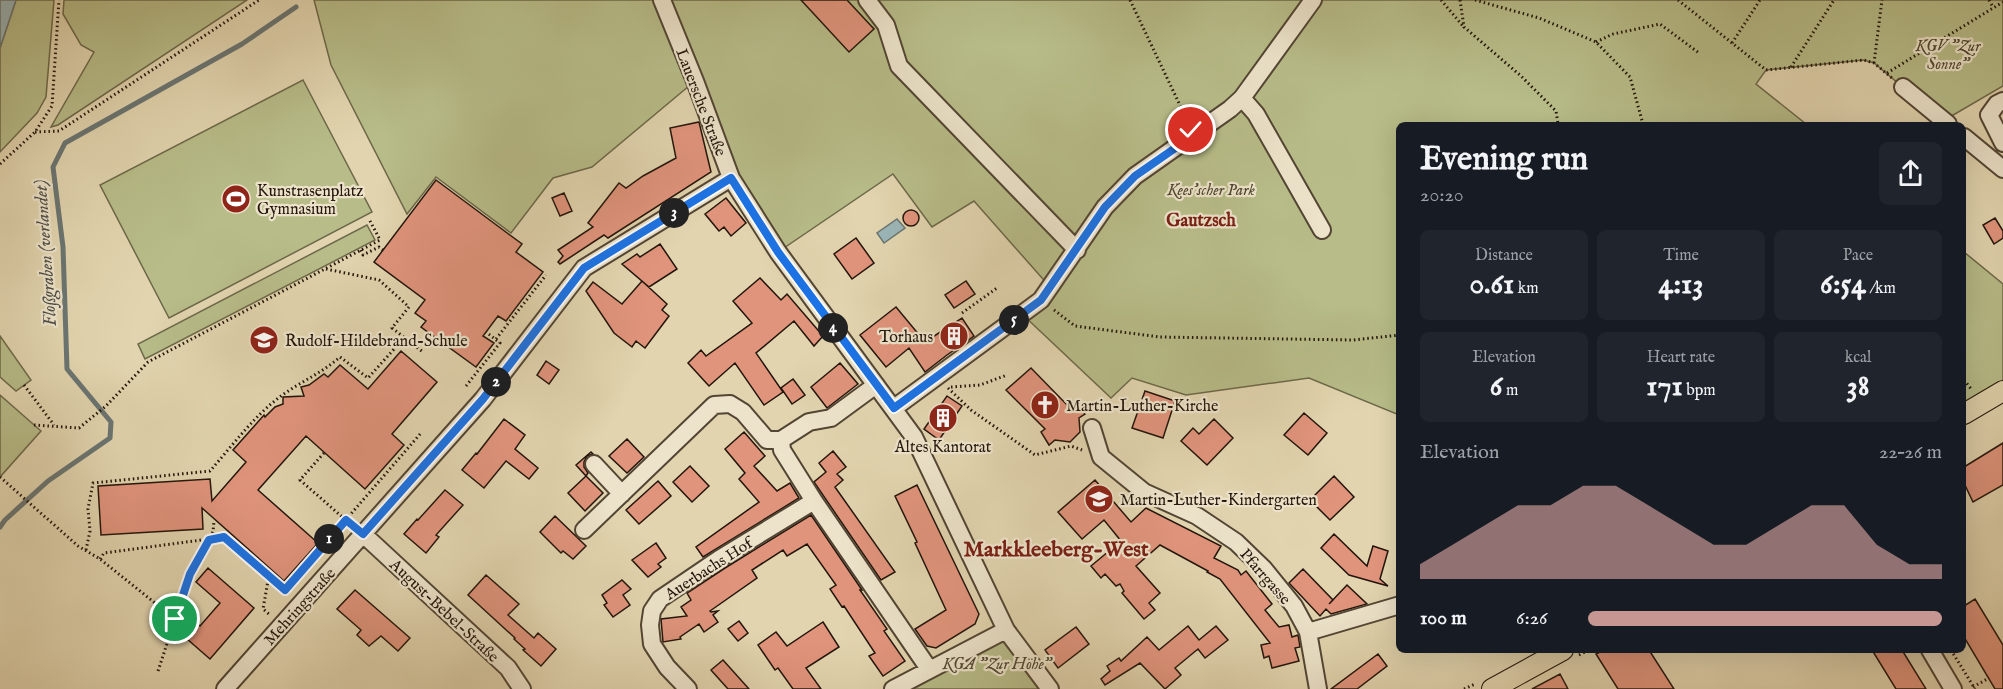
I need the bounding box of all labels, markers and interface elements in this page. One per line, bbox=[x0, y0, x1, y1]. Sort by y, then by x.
park label: KGV "Zur Sonne" bbox=[1915, 37, 1982, 75]
street label: Lauersche Straße bbox=[670, 46, 730, 159]
pin bbox=[1165, 104, 1216, 155]
icon: check bbox=[1174, 113, 1207, 146]
text: Evening run bbox=[1420, 139, 1588, 181]
button: share bbox=[1879, 142, 1942, 205]
water label: Floßgraben (verlandet) bbox=[30, 178, 63, 327]
park label: Kees'scher Park bbox=[1166, 181, 1255, 201]
place label: Kunstrasenplatz Gymnasium bbox=[257, 182, 364, 220]
sports icon: Kunstrasenplatz Gymnasium bbox=[220, 183, 252, 215]
text: 20:20 bbox=[1420, 183, 1464, 208]
pin: 3 bbox=[659, 198, 689, 228]
text: 3 bbox=[671, 203, 677, 223]
district label: Gautzsch bbox=[1166, 210, 1236, 233]
text: Distance bbox=[1475, 246, 1533, 266]
text: Time bbox=[1663, 246, 1699, 266]
text: Pace bbox=[1843, 246, 1873, 266]
text: 0.61 bbox=[1469, 266, 1514, 304]
text: 4:13 bbox=[1659, 266, 1704, 304]
text: 6:54 bbox=[1820, 266, 1866, 304]
text: km bbox=[1514, 279, 1539, 299]
text: /km bbox=[1866, 279, 1896, 299]
pin: 5 bbox=[999, 305, 1029, 335]
text: 5 bbox=[1011, 310, 1017, 330]
pin: 4 bbox=[818, 313, 848, 343]
text: 4 bbox=[829, 318, 837, 338]
building icon: Torhaus bbox=[938, 320, 970, 352]
school or university icon: Rudolf-Hildebrand-Schule bbox=[248, 324, 280, 356]
place label: Torhaus bbox=[879, 328, 933, 348]
place label: Rudolf-Hildebrand-Schule bbox=[285, 332, 468, 352]
text: Elevation bbox=[1472, 348, 1536, 368]
text: Heart rate bbox=[1647, 348, 1715, 368]
text: kcal bbox=[1845, 348, 1871, 368]
pin: 2 bbox=[481, 367, 511, 397]
text: 6 bbox=[1490, 368, 1502, 406]
text: 171 bbox=[1646, 368, 1683, 406]
text: 38 bbox=[1847, 368, 1869, 406]
text: 2 bbox=[492, 372, 500, 392]
text: m bbox=[1502, 381, 1518, 401]
text: bpm bbox=[1683, 381, 1716, 401]
church icon: Martin-Luther-Kirche bbox=[1029, 389, 1061, 421]
place label: Martin-Luther-Kirche bbox=[1066, 397, 1218, 417]
building icon: Altes Kantorat bbox=[927, 402, 959, 434]
place label: Altes Kantorat bbox=[894, 438, 992, 458]
text: Elevation bbox=[1420, 440, 1499, 465]
text: 22–26 m bbox=[1879, 440, 1942, 465]
school or university icon: Martin-Luther-Kindergarten bbox=[1083, 483, 1115, 515]
place label: Martin-Luther-Kindergarten bbox=[1120, 491, 1317, 511]
pin: 1 bbox=[314, 524, 344, 554]
text: 1 bbox=[326, 529, 332, 549]
street label: Auerbachs Hof bbox=[661, 532, 759, 606]
district label: Markkleeberg-West bbox=[963, 536, 1149, 564]
street label: Pfarrgasse bbox=[1235, 545, 1294, 609]
street label: August-Bebel-Straße bbox=[384, 555, 503, 667]
street label: Mehringstraße bbox=[260, 564, 341, 650]
pin bbox=[149, 593, 200, 644]
icon: arrive bbox=[158, 602, 191, 635]
text: 100 m bbox=[1420, 606, 1467, 631]
text: 6:26 bbox=[1516, 606, 1548, 631]
park label: KGA "Zur Höhe" bbox=[941, 655, 1054, 675]

